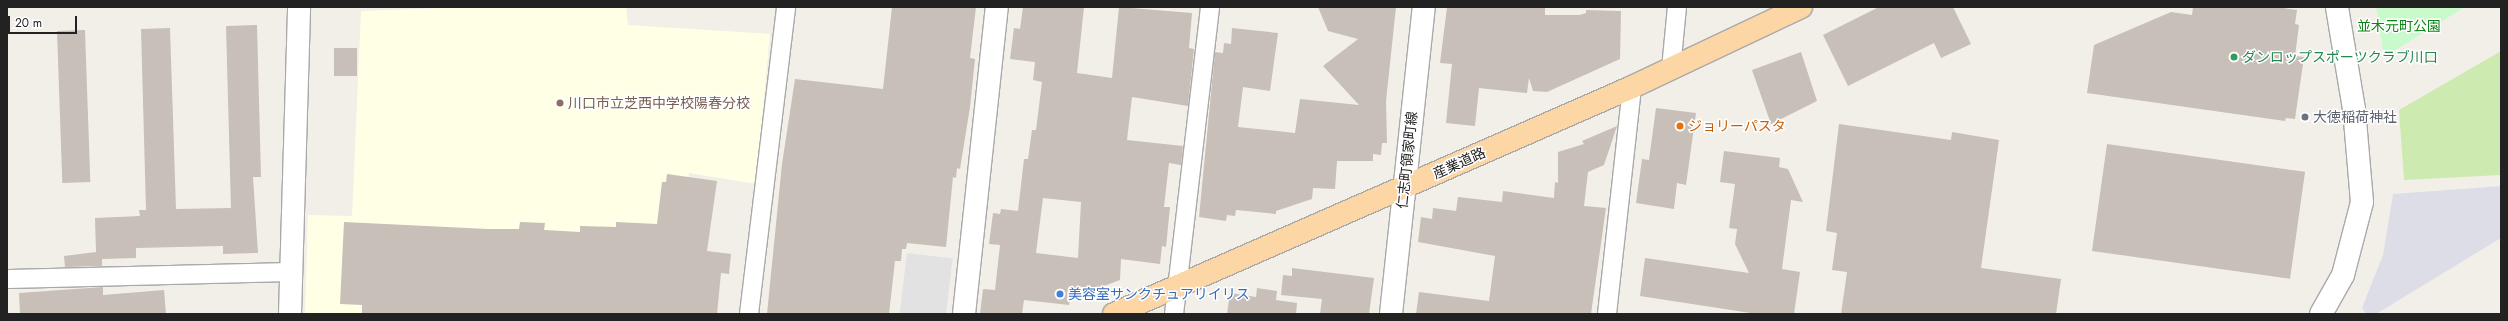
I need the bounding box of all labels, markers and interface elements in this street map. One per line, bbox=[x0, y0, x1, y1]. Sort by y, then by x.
scale bar bbox=[10, 8, 79, 34]
text: 20 m bbox=[15, 14, 42, 32]
park label: 並木元町公園 bbox=[2357, 18, 2441, 34]
place label: ダンロップスポーツクラブ川口 bbox=[2242, 49, 2438, 65]
marker: ダンロップスポーツクラブ川口 bbox=[2229, 52, 2239, 62]
place label: 川口市立芝西中学校陽春分校 bbox=[568, 95, 750, 111]
marker: 川口市立芝西中学校陽春分校 bbox=[555, 98, 565, 108]
place label: 大徳稲荷神社 bbox=[2313, 109, 2397, 125]
street label: 仁志町領家町線 bbox=[1394, 110, 1420, 210]
marker: 大徳稲荷神社 bbox=[2300, 112, 2310, 122]
place label: ジョリーパスタ bbox=[1688, 118, 1786, 134]
marker: ジョリーパスタ bbox=[1675, 121, 1685, 131]
street label: 産業道路 bbox=[1430, 144, 1488, 182]
place label: 美容室サンクチュアリイリス bbox=[1068, 286, 1250, 302]
marker: 美容室サンクチュアリイリス bbox=[1055, 289, 1065, 299]

